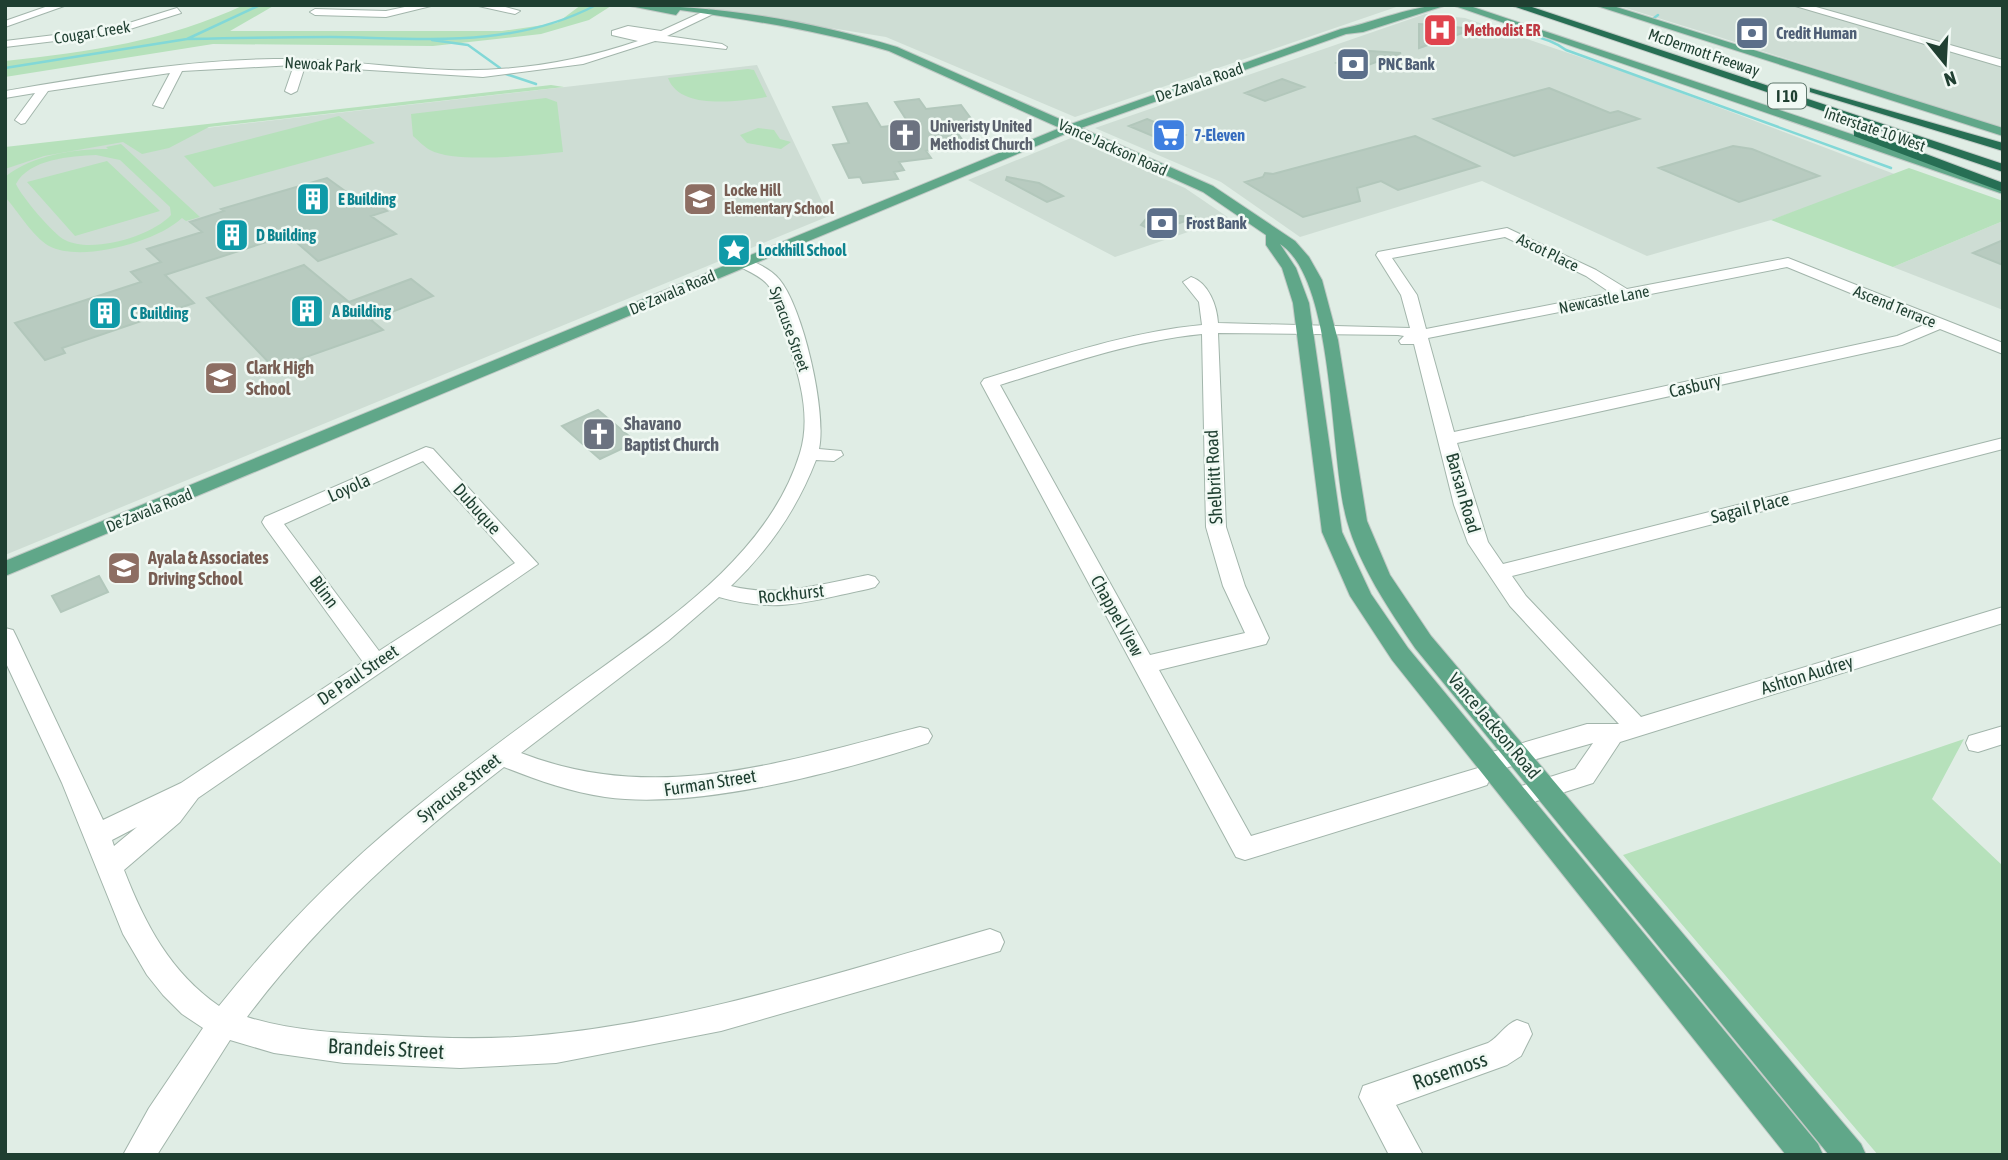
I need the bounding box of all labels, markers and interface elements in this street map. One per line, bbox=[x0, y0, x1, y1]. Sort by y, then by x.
hospital icon: Methodist ER bbox=[1421, 11, 1459, 49]
bank icon: Credit Human bbox=[1733, 14, 1771, 52]
street label: Cougar Creek bbox=[53, 17, 131, 48]
place label: Methodist ER bbox=[1464, 21, 1540, 39]
place label: Credit Human bbox=[1776, 24, 1857, 42]
street label: McDermott Freeway bbox=[1646, 25, 1762, 81]
north arrow bbox=[1910, 28, 1980, 98]
bank icon: PNC Bank bbox=[1334, 45, 1372, 83]
street label: Newoak Park bbox=[284, 53, 362, 75]
place label: PNC Bank bbox=[1378, 55, 1435, 73]
street label: De Zavala Road bbox=[1153, 59, 1245, 105]
text: N bbox=[1942, 67, 1959, 91]
road number: I 10 bbox=[1768, 83, 1806, 108]
street label: Interstate 10 West bbox=[1822, 103, 1928, 155]
street label: Vance Jackson Road bbox=[1056, 115, 1170, 179]
church icon: Univeristy United Methodist Church bbox=[886, 116, 924, 154]
supermarket icon: 7-Eleven bbox=[1150, 116, 1188, 154]
place label: Univeristy United Methodist Church bbox=[930, 117, 1033, 153]
place label: 7-Eleven bbox=[1194, 126, 1245, 144]
building icon: E Building bbox=[294, 180, 332, 218]
school or university icon: Locke Hill Elementary School bbox=[681, 180, 719, 218]
place label: Locke Hill Elementary School bbox=[724, 181, 835, 217]
place label: E Building bbox=[338, 190, 396, 208]
bank icon: Frost Bank bbox=[1143, 204, 1181, 242]
place label: Frost Bank bbox=[1186, 214, 1248, 232]
building icon: D Building bbox=[213, 216, 251, 254]
place label: D Building bbox=[256, 226, 316, 244]
street label: Ascot Place bbox=[1514, 229, 1582, 275]
place icon: Lockhill School bbox=[715, 231, 753, 269]
place label: Lockhill School bbox=[758, 241, 847, 259]
street label: De Zavala Road bbox=[626, 266, 718, 318]
street label: Newcastle Lane bbox=[1557, 281, 1651, 317]
street label: Ascend Terrace bbox=[1851, 281, 1939, 331]
street label: Syracuse Street bbox=[765, 284, 814, 375]
building icon: A Building bbox=[288, 292, 326, 330]
building icon: C Building bbox=[86, 294, 124, 332]
place label: A Building bbox=[331, 302, 391, 320]
place label: C Building bbox=[130, 304, 188, 322]
place label: Clark High School bbox=[246, 357, 314, 399]
school or university icon: Clark High School bbox=[202, 359, 240, 397]
street label: Casbury bbox=[1667, 369, 1723, 402]
place label: Shavano Baptist Church bbox=[624, 413, 719, 455]
church icon: Shavano Baptist Church bbox=[580, 415, 618, 453]
street label: Shelbritt Road bbox=[1201, 429, 1226, 525]
street label: Barsan Road bbox=[1442, 450, 1485, 535]
street label: Loyola bbox=[324, 469, 373, 506]
street label: Dubuque bbox=[449, 479, 506, 539]
street label: De Zavala Road bbox=[103, 485, 195, 535]
street label: Sagail Place bbox=[1709, 488, 1791, 527]
place label: Ayala & Associates Driving School bbox=[147, 547, 269, 589]
school or university icon: Ayala & Associates Driving School bbox=[105, 549, 143, 587]
street label: Blinn bbox=[306, 571, 343, 612]
street label: Chappel View bbox=[1087, 572, 1148, 660]
street label: Rockhurst bbox=[757, 580, 825, 607]
street label: De Paul Street bbox=[313, 640, 402, 709]
street label: Ashton Audrey bbox=[1758, 651, 1856, 698]
street label: Vance Jackson Road bbox=[1444, 668, 1545, 783]
street label: Syracuse Street bbox=[413, 749, 505, 827]
street label: Furman Street bbox=[662, 765, 758, 800]
street label: Brandeis Street bbox=[327, 1033, 445, 1063]
street label: Rosemoss bbox=[1409, 1046, 1490, 1094]

